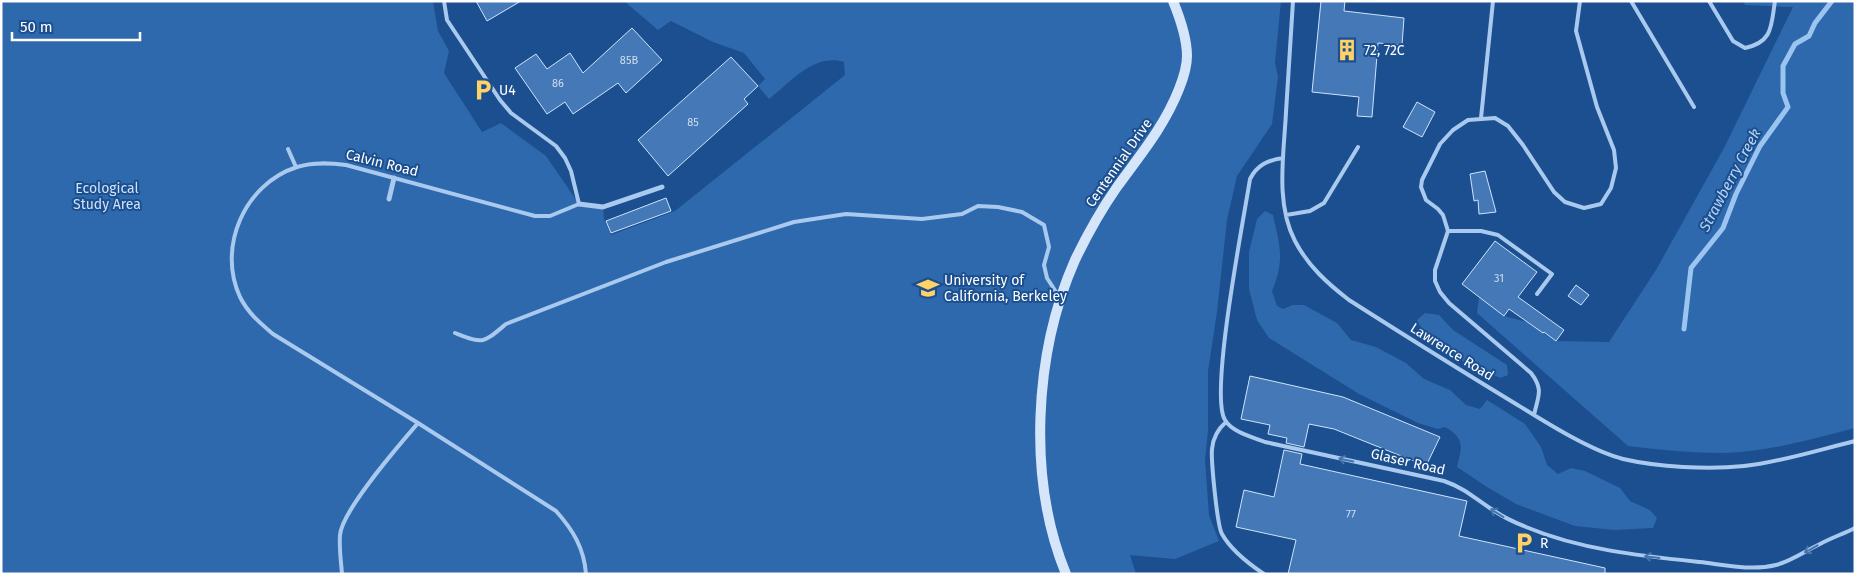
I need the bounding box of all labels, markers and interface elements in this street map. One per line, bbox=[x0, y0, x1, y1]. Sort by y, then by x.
scale bar bbox=[12, 10, 140, 42]
text: 50 m bbox=[20, 18, 53, 36]
building icon: 72, 72C bbox=[1334, 37, 1360, 63]
place label: 72, 72C bbox=[1364, 42, 1405, 59]
house number: 85B bbox=[620, 54, 638, 67]
parking icon: U4 bbox=[470, 77, 496, 103]
house number: 86 bbox=[552, 77, 564, 90]
place label: U4 bbox=[499, 82, 516, 99]
street label: Centennial Drive bbox=[1082, 115, 1156, 211]
house number: 85 bbox=[687, 116, 699, 129]
water label: Strawberry Creek bbox=[1695, 125, 1765, 235]
street label: Calvin Road bbox=[344, 146, 420, 180]
park label: Ecological Study Area bbox=[73, 180, 141, 213]
place label: University of California, Berkeley bbox=[944, 272, 1067, 305]
house number: 31 bbox=[1494, 272, 1504, 285]
school or university icon: University of California, Berkeley bbox=[915, 275, 941, 301]
street label: Lawrence Road bbox=[1407, 320, 1497, 384]
street label: Glaser Road bbox=[1369, 445, 1447, 479]
one-way arrow bbox=[1339, 454, 1355, 464]
one-way arrow bbox=[1491, 507, 1505, 517]
house number: 77 bbox=[1346, 508, 1356, 521]
parking icon: R bbox=[1511, 530, 1537, 556]
place label: R bbox=[1540, 535, 1549, 552]
one-way arrow bbox=[1803, 544, 1818, 554]
one-way arrow bbox=[1645, 552, 1661, 562]

